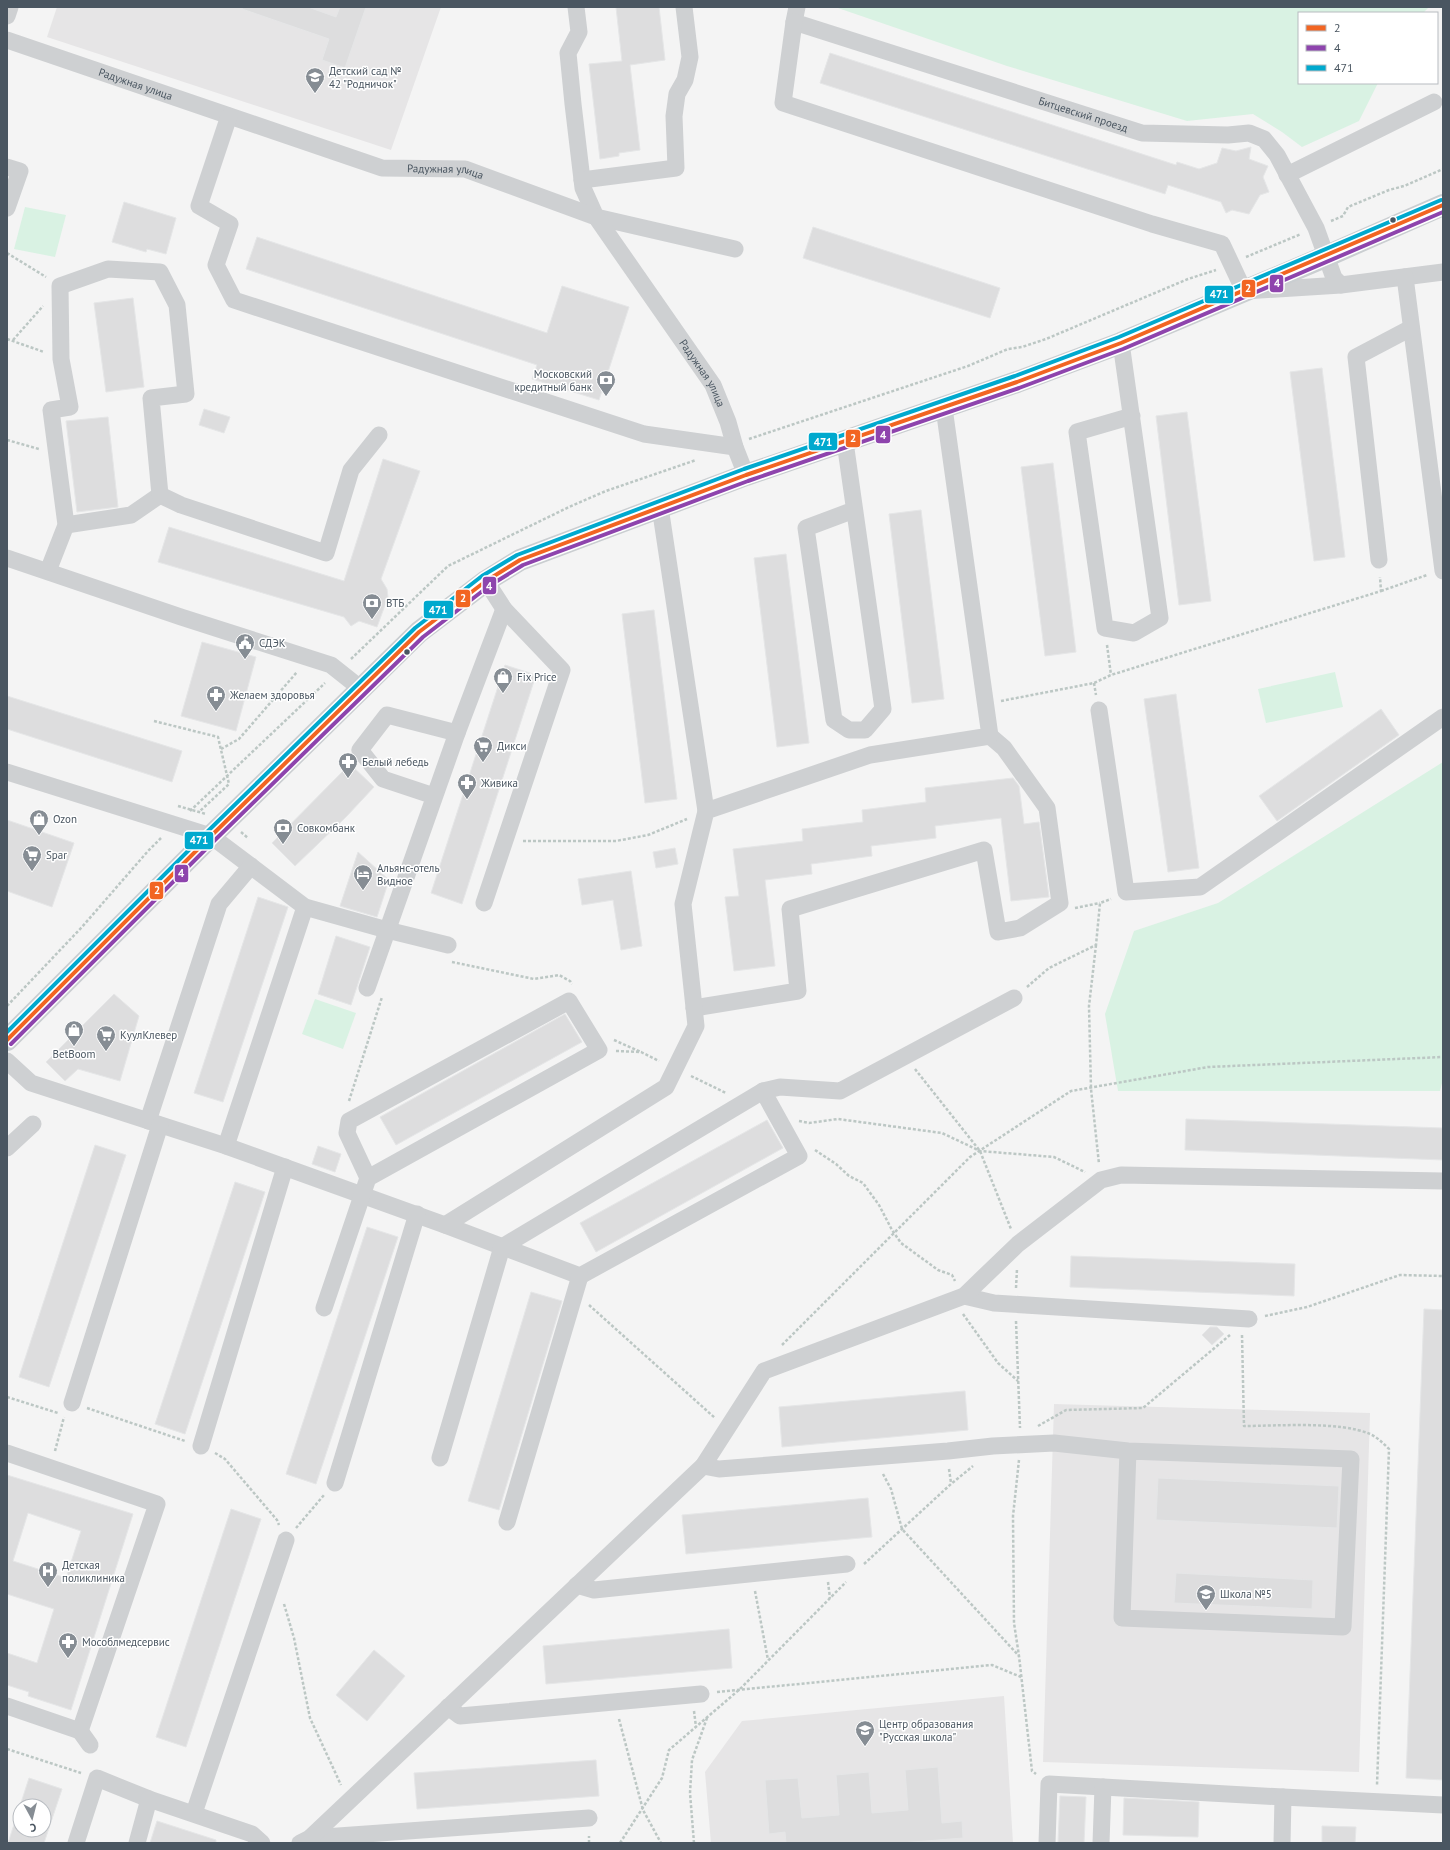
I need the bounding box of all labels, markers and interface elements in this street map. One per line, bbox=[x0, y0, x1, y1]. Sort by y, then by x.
legend bbox=[1298, 12, 1438, 84]
text: 2 bbox=[1334, 20, 1341, 35]
text: 4 bbox=[1334, 40, 1341, 55]
text: 471 bbox=[1334, 60, 1354, 75]
place label: Детский сад № 42 "Родничок" bbox=[329, 64, 402, 91]
street label: Радужная улица bbox=[97, 65, 175, 103]
school or university icon: Детский сад № 42 "Родничок" bbox=[304, 66, 326, 94]
street label: Битцевский проезд bbox=[1037, 93, 1130, 135]
street label: Радужная улица bbox=[407, 161, 486, 182]
unlabelled marker bbox=[1388, 215, 1398, 225]
line badge: 4 bbox=[1269, 274, 1284, 293]
text: 4 bbox=[1274, 276, 1281, 290]
line badge: 2 bbox=[1241, 279, 1256, 298]
text: 2 bbox=[1245, 281, 1251, 295]
line badge: 471 bbox=[1204, 285, 1234, 304]
text: 471 bbox=[1210, 287, 1228, 301]
street label: Радужная улица bbox=[676, 337, 728, 409]
place label: Московский кредитный банк bbox=[514, 367, 593, 394]
bank icon: Московский кредитный банк bbox=[595, 369, 617, 397]
line badge: 4 bbox=[875, 425, 891, 444]
text: 4 bbox=[880, 428, 887, 442]
line badge: 2 bbox=[845, 429, 861, 448]
text: 2 bbox=[850, 431, 856, 445]
line badge: 471 bbox=[808, 432, 838, 451]
text: 471 bbox=[814, 435, 832, 449]
line badge: 4 bbox=[482, 576, 497, 595]
text: 4 bbox=[486, 579, 493, 593]
line badge: 2 bbox=[455, 589, 471, 608]
text: 2 bbox=[460, 591, 466, 605]
bank icon: ВТБ bbox=[361, 592, 383, 620]
place label: ВТБ bbox=[386, 596, 404, 610]
line badge: 471 bbox=[423, 600, 454, 619]
text: 471 bbox=[429, 603, 447, 617]
public building icon: СДЭК bbox=[234, 632, 256, 660]
place label: СДЭК bbox=[259, 636, 286, 650]
unlabelled marker bbox=[402, 647, 412, 657]
shop icon: Fix Price bbox=[492, 666, 514, 694]
place label: Fix Price bbox=[517, 670, 557, 684]
pharmacy icon: Желаем здоровья bbox=[205, 684, 227, 712]
place label: Желаем здоровья bbox=[229, 688, 315, 702]
supermarket icon: Дикси bbox=[472, 735, 494, 763]
place label: Дикси bbox=[497, 739, 526, 753]
pharmacy icon: Белый лебедь bbox=[337, 751, 359, 779]
place label: Белый лебедь bbox=[362, 755, 429, 769]
pharmacy icon: Живика bbox=[456, 772, 478, 800]
place label: Живика bbox=[480, 776, 518, 790]
shop icon: Ozon bbox=[28, 808, 50, 836]
place label: Ozon bbox=[53, 812, 77, 826]
bank icon: Совкомбанк bbox=[272, 817, 294, 845]
place label: Совкомбанк bbox=[297, 821, 356, 835]
line badge: 471 bbox=[184, 831, 214, 850]
text: 471 bbox=[190, 833, 208, 847]
supermarket icon: Spar bbox=[21, 844, 43, 872]
place label: Spar bbox=[46, 848, 67, 862]
place label: Альянс-отель Видное bbox=[377, 861, 440, 888]
hotel icon: Альянс-отель Видное bbox=[352, 863, 374, 891]
line badge: 4 bbox=[174, 864, 189, 883]
text: 4 bbox=[178, 866, 185, 880]
line badge: 2 bbox=[149, 881, 164, 900]
text: 2 bbox=[154, 883, 160, 897]
shop icon: BetBoom bbox=[63, 1019, 85, 1047]
supermarket icon: КуулКлевер bbox=[95, 1024, 117, 1052]
place label: КуулКлевер bbox=[120, 1028, 177, 1042]
place label: BetBoom bbox=[53, 1047, 96, 1061]
place label: Детская поликлиника bbox=[62, 1558, 125, 1585]
hospital icon: Детская поликлиника bbox=[37, 1560, 59, 1588]
school or university icon: Школа №5 bbox=[1195, 1583, 1217, 1611]
place label: Школа №5 bbox=[1220, 1587, 1272, 1601]
pharmacy icon: Мособлмедсервис bbox=[57, 1631, 79, 1659]
place label: Мособлмедсервис bbox=[82, 1635, 170, 1649]
place label: Центр образования "Русская школа" bbox=[879, 1717, 973, 1744]
school or university icon: Центр образования "Русская школа" bbox=[854, 1719, 876, 1747]
north arrow bbox=[12, 1798, 52, 1838]
text: С bbox=[29, 1821, 37, 1835]

